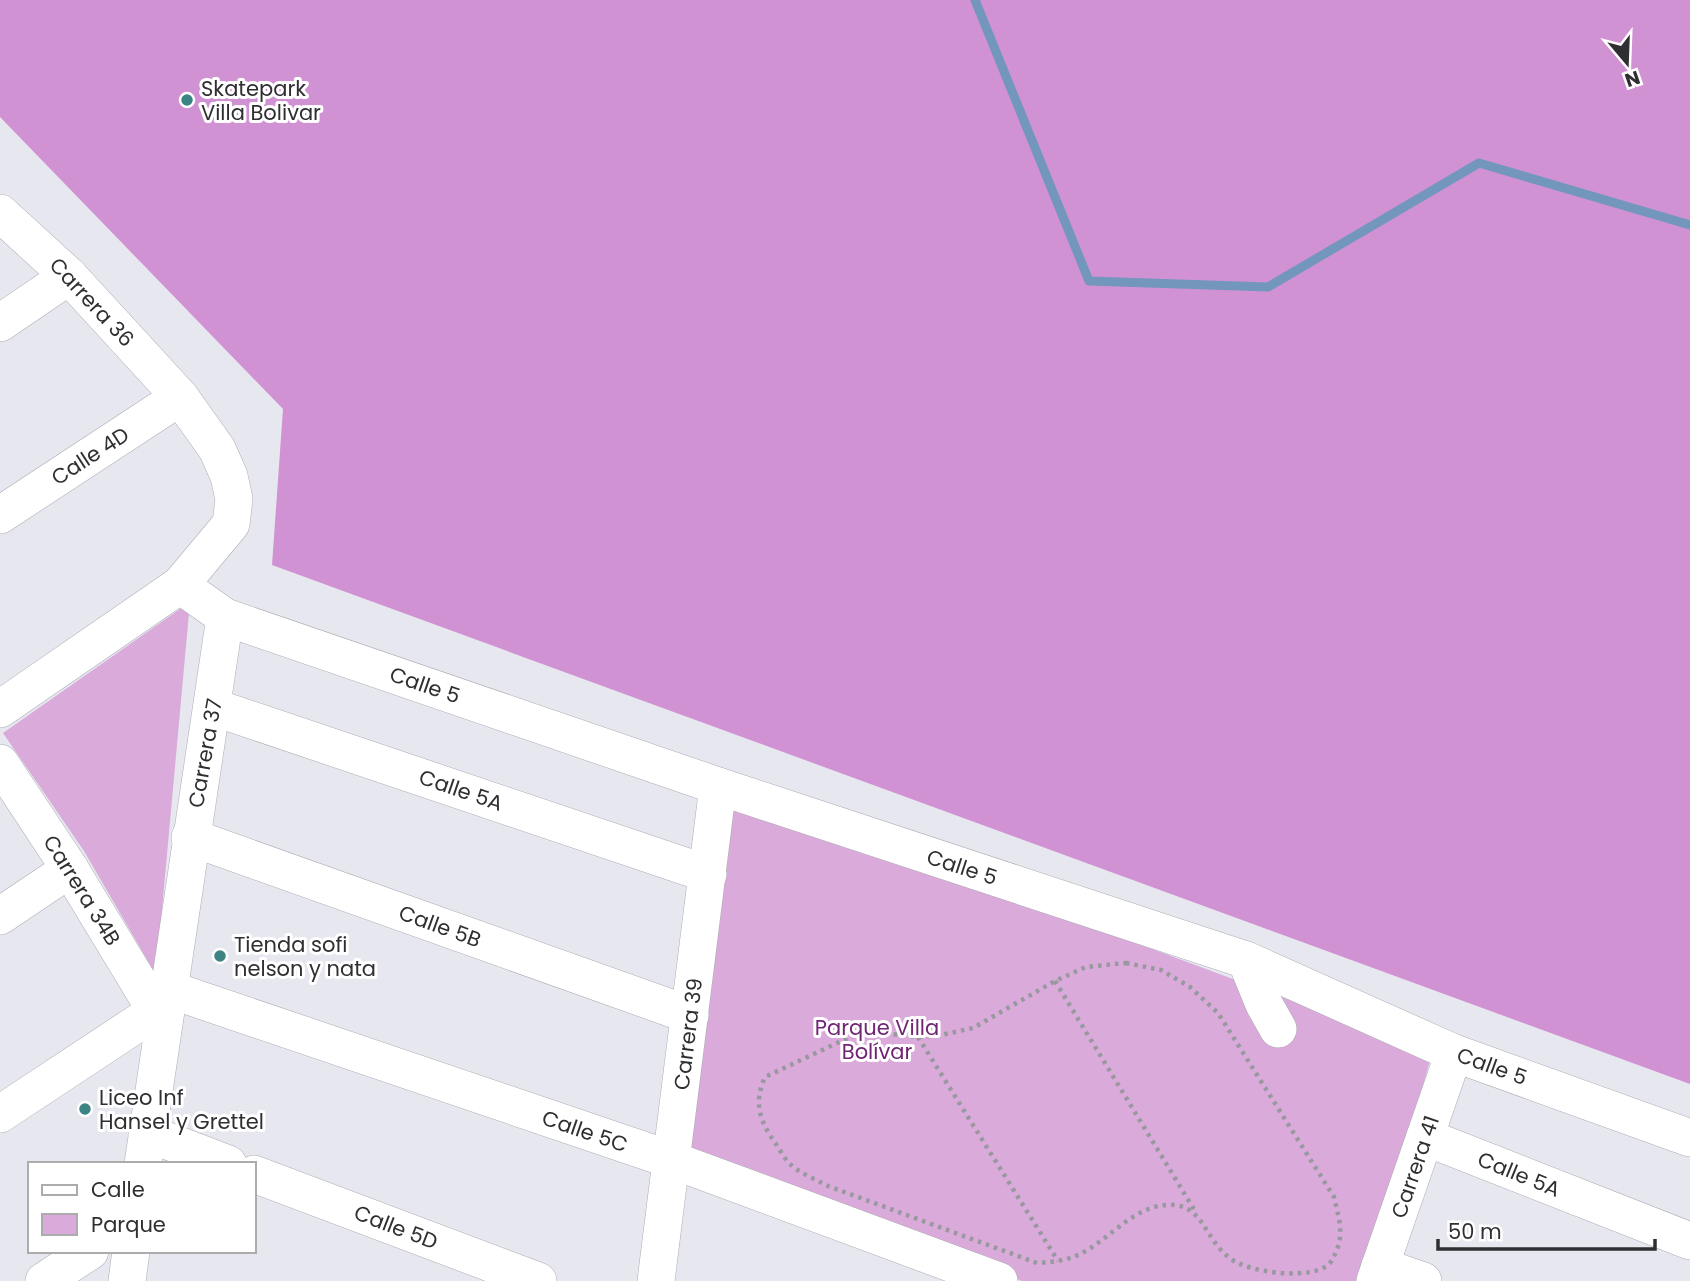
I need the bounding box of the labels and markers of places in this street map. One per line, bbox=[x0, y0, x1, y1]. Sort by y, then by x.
place label: Skatepark Villa Bolivar bbox=[201, 74, 321, 127]
marker: Skatepark Villa Bolivar bbox=[179, 92, 195, 108]
place label: Tienda sofi nelson y nata bbox=[234, 930, 376, 983]
marker: Tienda sofi nelson y nata bbox=[212, 948, 228, 964]
place label: Liceo Inf Hansel y Grettel bbox=[99, 1083, 264, 1136]
marker: Liceo Inf Hansel y Grettel bbox=[77, 1101, 93, 1117]

